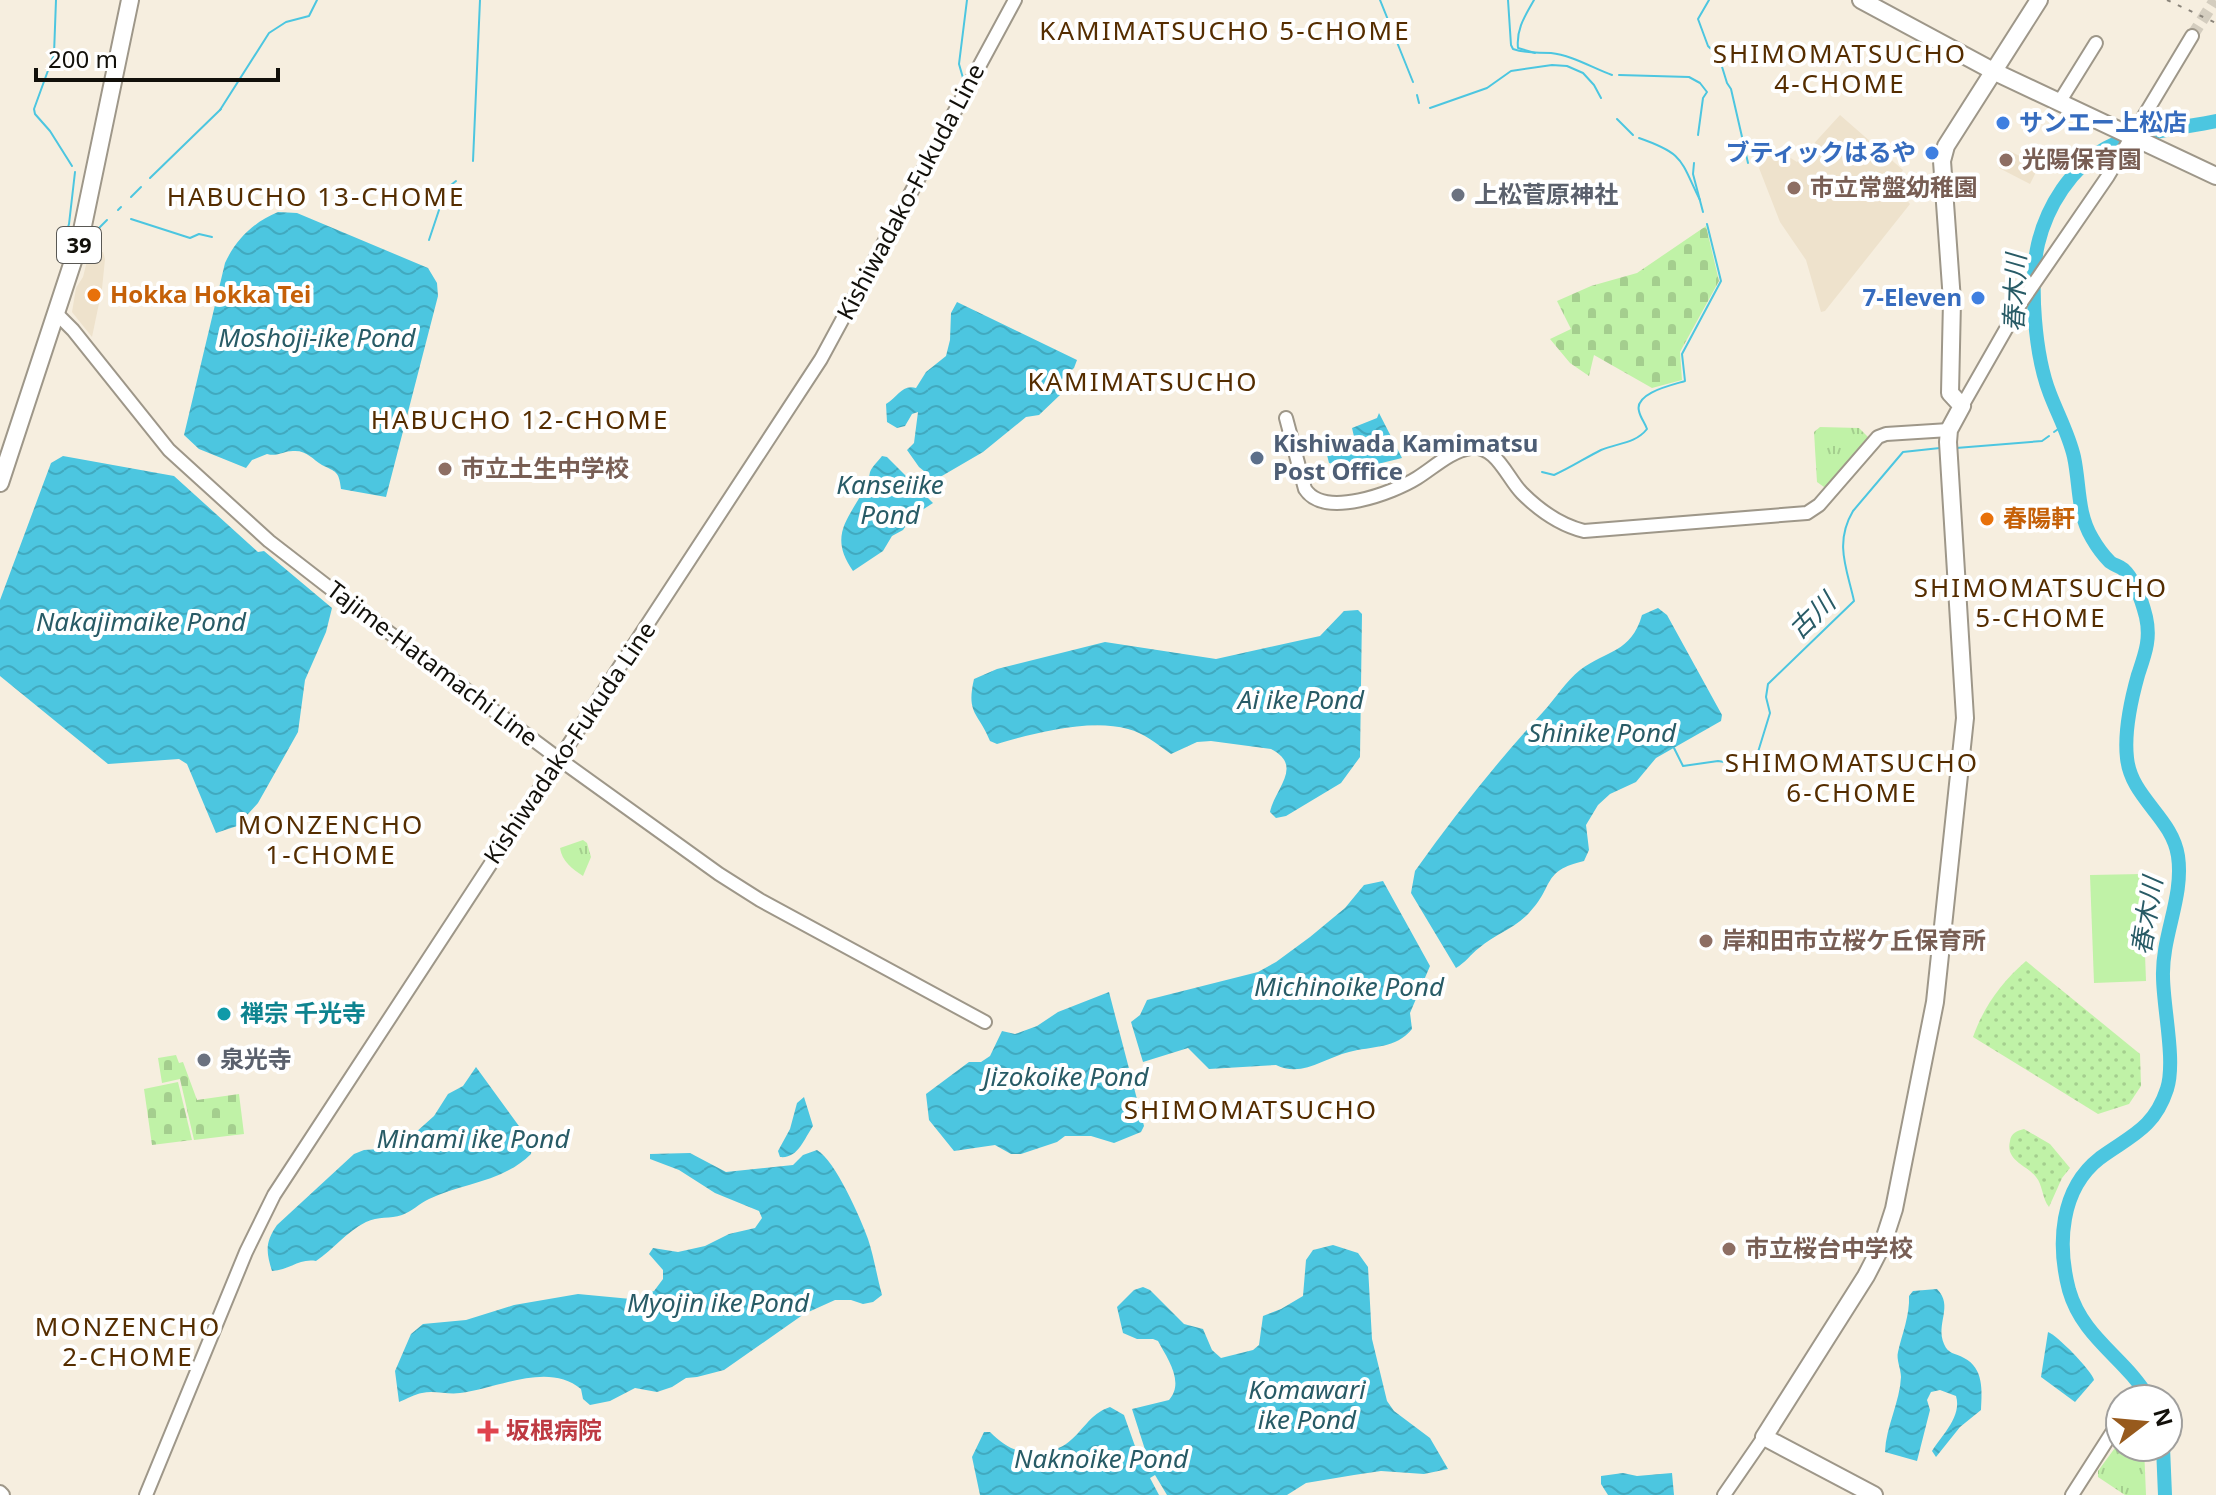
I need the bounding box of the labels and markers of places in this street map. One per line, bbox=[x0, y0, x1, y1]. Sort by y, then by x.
place label: サンエー上松店 bbox=[2019, 105, 2187, 138]
marker: サンエー上松店 bbox=[1994, 114, 2012, 132]
place label: ブティックはるや bbox=[1725, 135, 1916, 168]
place label: 光陽保育園 bbox=[2022, 142, 2142, 175]
marker: ブティックはるや bbox=[1923, 144, 1941, 162]
marker: 光陽保育園 bbox=[1997, 151, 2015, 169]
place label: 市立常盤幼稚園 bbox=[1810, 170, 1978, 203]
place label: 上松菅原神社 bbox=[1474, 177, 1618, 210]
marker: 市立常盤幼稚園 bbox=[1785, 179, 1803, 197]
marker: 上松菅原神社 bbox=[1449, 186, 1467, 204]
place label: Hokka Hokka Tei bbox=[110, 277, 311, 310]
place label: 7-Eleven bbox=[1863, 280, 1962, 313]
marker: Hokka Hokka Tei bbox=[85, 286, 103, 304]
marker: 7-Eleven bbox=[1969, 289, 1987, 307]
place label: Kishiwada Kamimatsu Post Office bbox=[1273, 426, 1538, 487]
marker: Kishiwada Kamimatsu Post Office bbox=[1248, 449, 1266, 467]
place label: 市立土生中学校 bbox=[461, 451, 629, 484]
marker: 市立土生中学校 bbox=[436, 460, 454, 478]
place label: 春陽軒 bbox=[2003, 501, 2075, 534]
marker: 春陽軒 bbox=[1978, 510, 1996, 528]
place label: 岸和田市立桜ケ丘保育所 bbox=[1722, 923, 1986, 956]
marker: 岸和田市立桜ケ丘保育所 bbox=[1697, 932, 1715, 950]
place label: 禅宗 千光寺 bbox=[240, 996, 366, 1029]
marker: 禅宗 千光寺 bbox=[215, 1005, 233, 1023]
place label: 泉光寺 bbox=[220, 1042, 292, 1075]
marker: 泉光寺 bbox=[195, 1051, 213, 1069]
place label: 市立桜台中学校 bbox=[1745, 1231, 1913, 1264]
marker: 市立桜台中学校 bbox=[1720, 1240, 1738, 1258]
place label: 坂根病院 bbox=[506, 1413, 602, 1446]
marker: 坂根病院 bbox=[477, 1420, 499, 1442]

